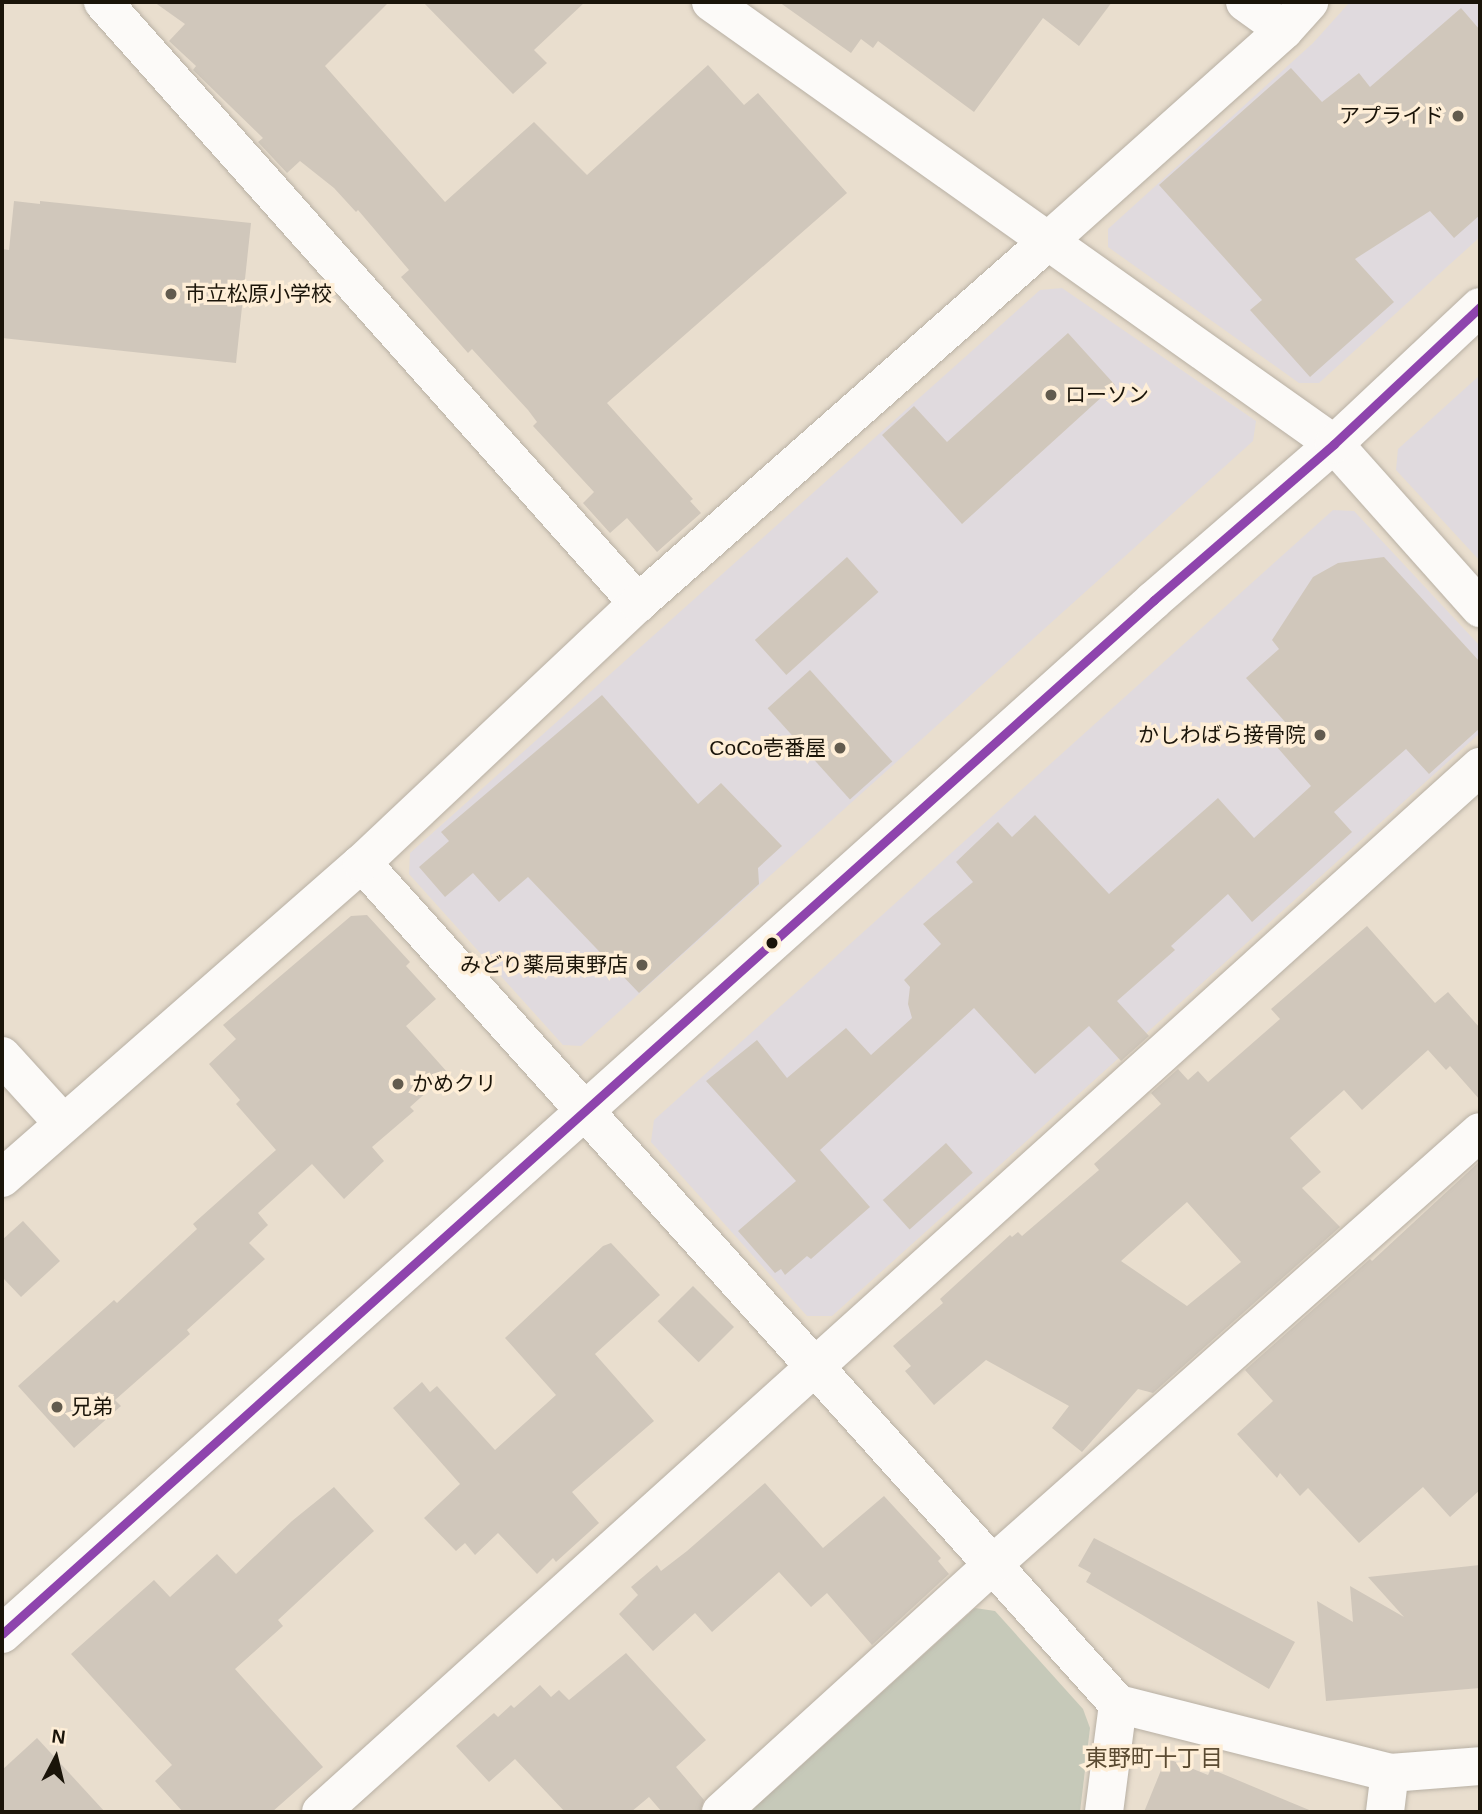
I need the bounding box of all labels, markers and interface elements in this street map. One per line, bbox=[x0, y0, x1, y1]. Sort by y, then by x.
place label: アプライド bbox=[1339, 103, 1444, 129]
marker: アプライド bbox=[1450, 108, 1466, 124]
place label: 市立松原小学校 bbox=[185, 281, 332, 307]
marker: 市立松原小学校 bbox=[163, 286, 179, 302]
place label: ローソン bbox=[1065, 382, 1149, 408]
marker: ローソン bbox=[1043, 387, 1059, 403]
place label: かしわばら接骨院 bbox=[1138, 722, 1306, 748]
marker: かしわばら接骨院 bbox=[1312, 727, 1328, 743]
place label: CoCo壱番屋 bbox=[709, 735, 826, 761]
marker: CoCo壱番屋 bbox=[832, 740, 848, 756]
unlabelled marker bbox=[765, 936, 779, 950]
place label: みどり薬局東野店 bbox=[460, 952, 628, 978]
marker: みどり薬局東野店 bbox=[634, 957, 650, 973]
place label: かめクリ bbox=[412, 1071, 496, 1097]
marker: かめクリ bbox=[390, 1076, 406, 1092]
place label: 兄弟 bbox=[71, 1394, 113, 1420]
marker: 兄弟 bbox=[49, 1399, 65, 1415]
north arrow bbox=[21, 1723, 91, 1793]
text: N bbox=[51, 1725, 67, 1748]
district label: 東野町十丁目 bbox=[1085, 1744, 1223, 1772]

